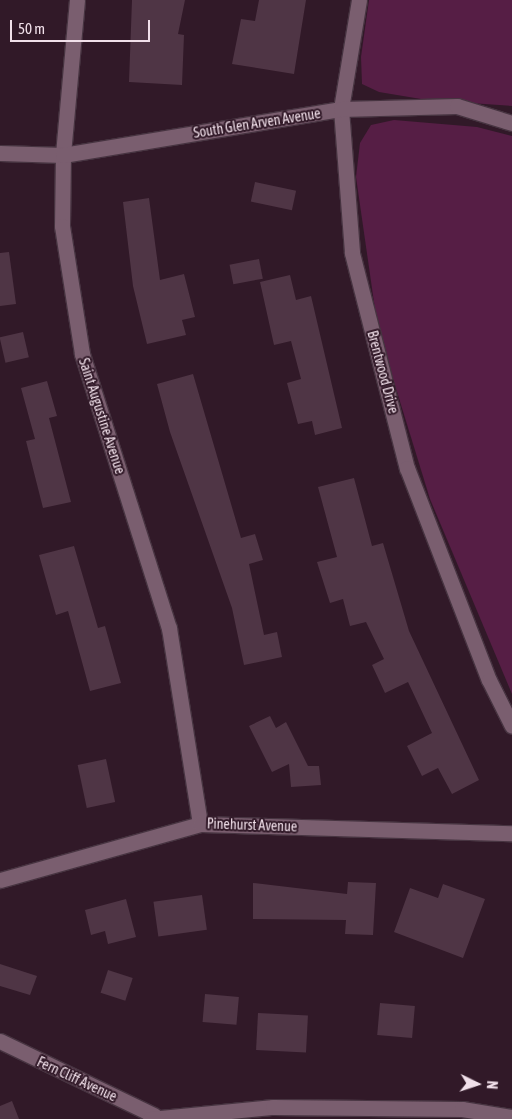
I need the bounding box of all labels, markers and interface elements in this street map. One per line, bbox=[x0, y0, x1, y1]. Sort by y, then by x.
scale bar bbox=[12, 10, 152, 42]
text: 50 m bbox=[18, 20, 45, 37]
street label: South Glen Arven Avenue bbox=[192, 105, 322, 141]
street label: Brentwood Drive bbox=[364, 329, 402, 415]
street label: Saint Augustine Avenue bbox=[75, 356, 129, 476]
street label: Pinehurst Avenue bbox=[207, 815, 297, 835]
street label: Fern Cliff Avenue bbox=[34, 1053, 120, 1105]
north arrow bbox=[452, 1059, 502, 1109]
text: N bbox=[484, 1080, 500, 1090]

